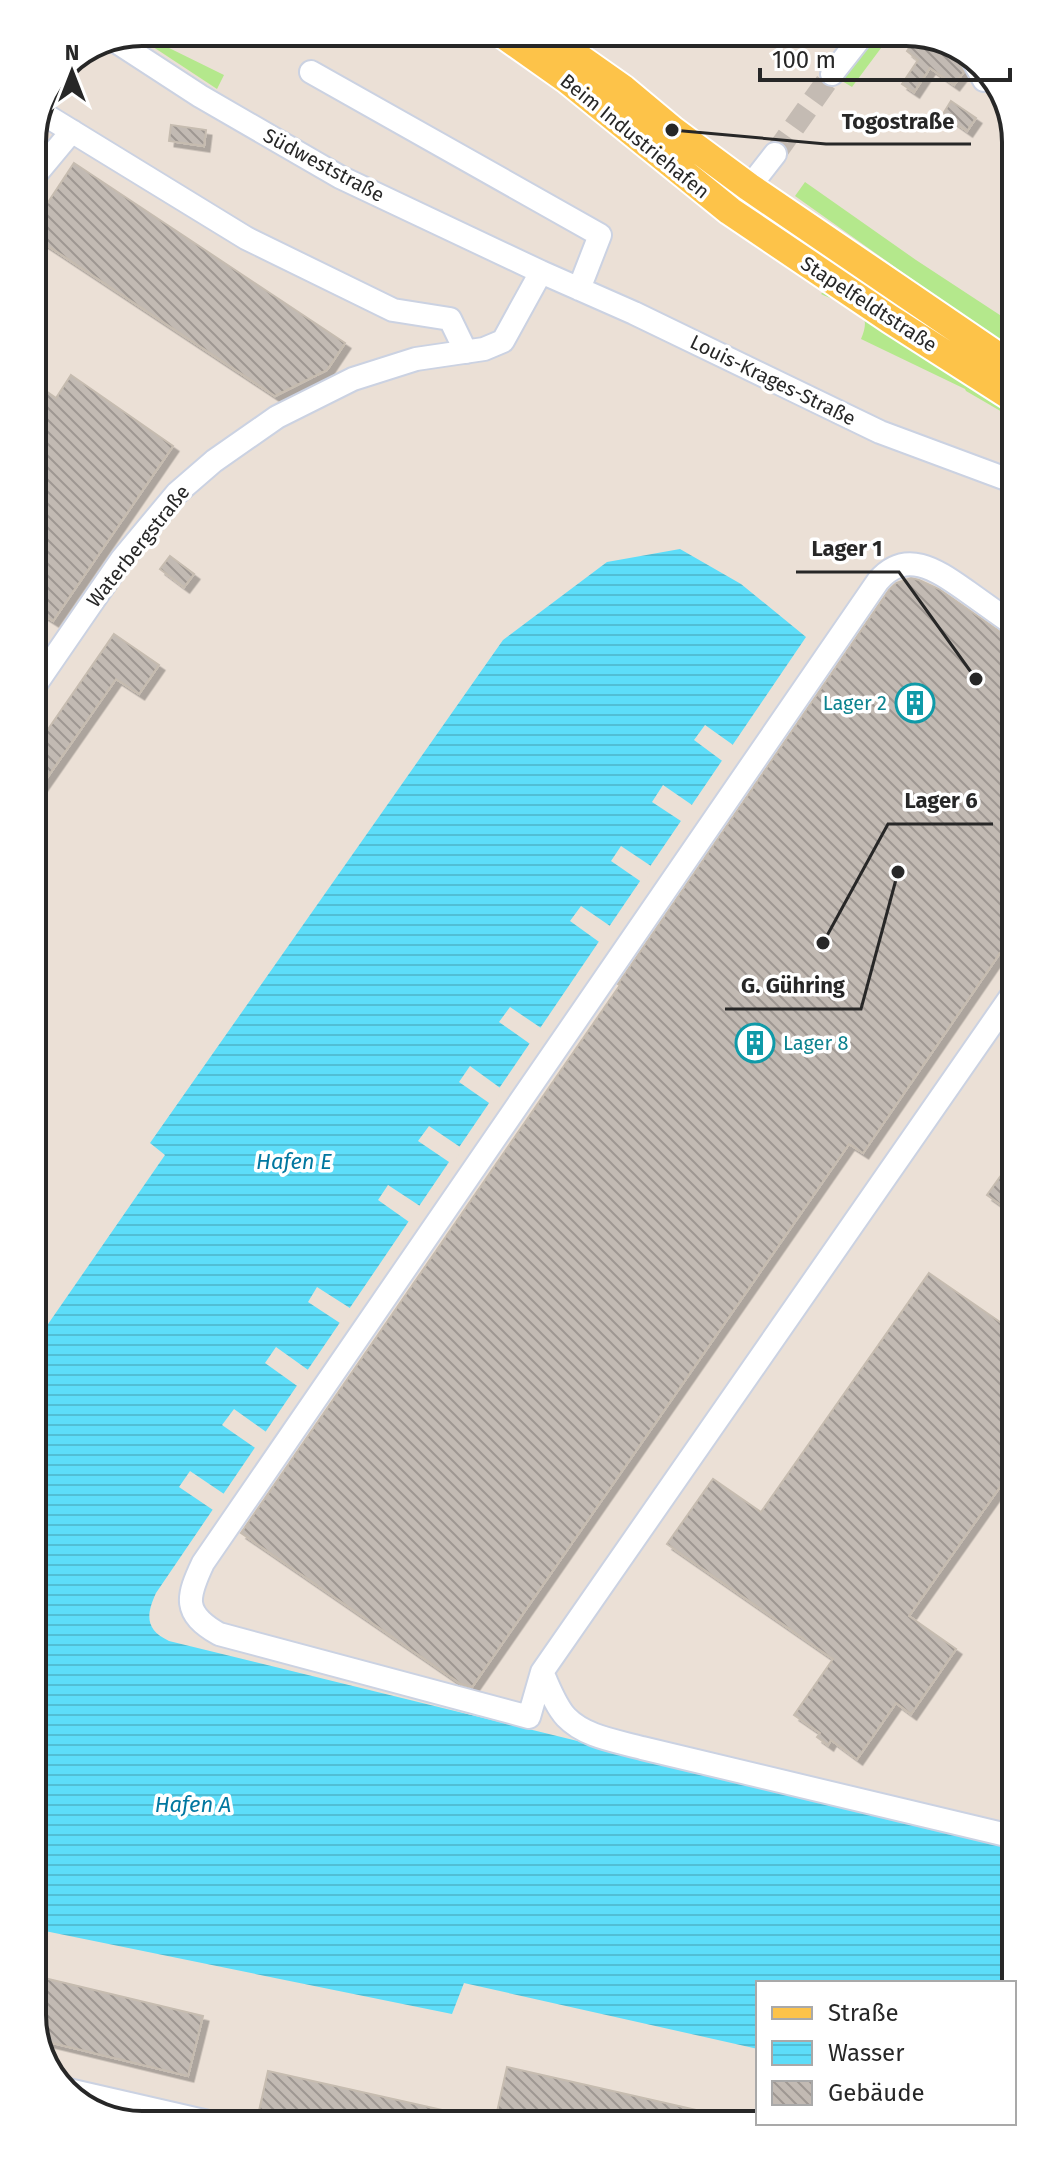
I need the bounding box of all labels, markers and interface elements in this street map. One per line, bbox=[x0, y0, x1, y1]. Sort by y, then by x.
north arrow bbox=[32, 32, 112, 112]
scale bar bbox=[760, 32, 1010, 82]
text: N bbox=[65, 39, 79, 66]
text: 100 m bbox=[772, 46, 836, 74]
street label: Beim Industriehafen bbox=[556, 68, 714, 204]
callout: Togostraße bbox=[826, 98, 971, 144]
text: Togostraße bbox=[842, 108, 954, 135]
street label: Südweststraße bbox=[259, 123, 389, 207]
street label: Stapelfeldtstraße bbox=[797, 251, 941, 357]
street label: Louis-Krages-Straße bbox=[686, 329, 860, 431]
street label: Waterbergstraße bbox=[81, 480, 195, 612]
callout: Lager 1 bbox=[796, 526, 899, 572]
text: Lager 1 bbox=[812, 535, 882, 562]
building icon: Lager 2 bbox=[894, 682, 936, 724]
place label: Lager 2 bbox=[823, 691, 887, 715]
callout: Lager 6 bbox=[888, 778, 993, 824]
text: Lager 6 bbox=[904, 787, 978, 814]
callout: G. Gühring bbox=[725, 963, 861, 1009]
text: G. Gühring bbox=[741, 972, 846, 999]
building icon: Lager 8 bbox=[734, 1022, 776, 1064]
place label: Lager 8 bbox=[783, 1031, 848, 1055]
water label: Hafen E bbox=[256, 1148, 332, 1175]
water label: Hafen A bbox=[155, 1791, 231, 1818]
legend bbox=[756, 1981, 1016, 2125]
text: Straße bbox=[828, 1999, 899, 2027]
text: Wasser bbox=[828, 2039, 905, 2067]
text: Gebäude bbox=[828, 2079, 925, 2107]

